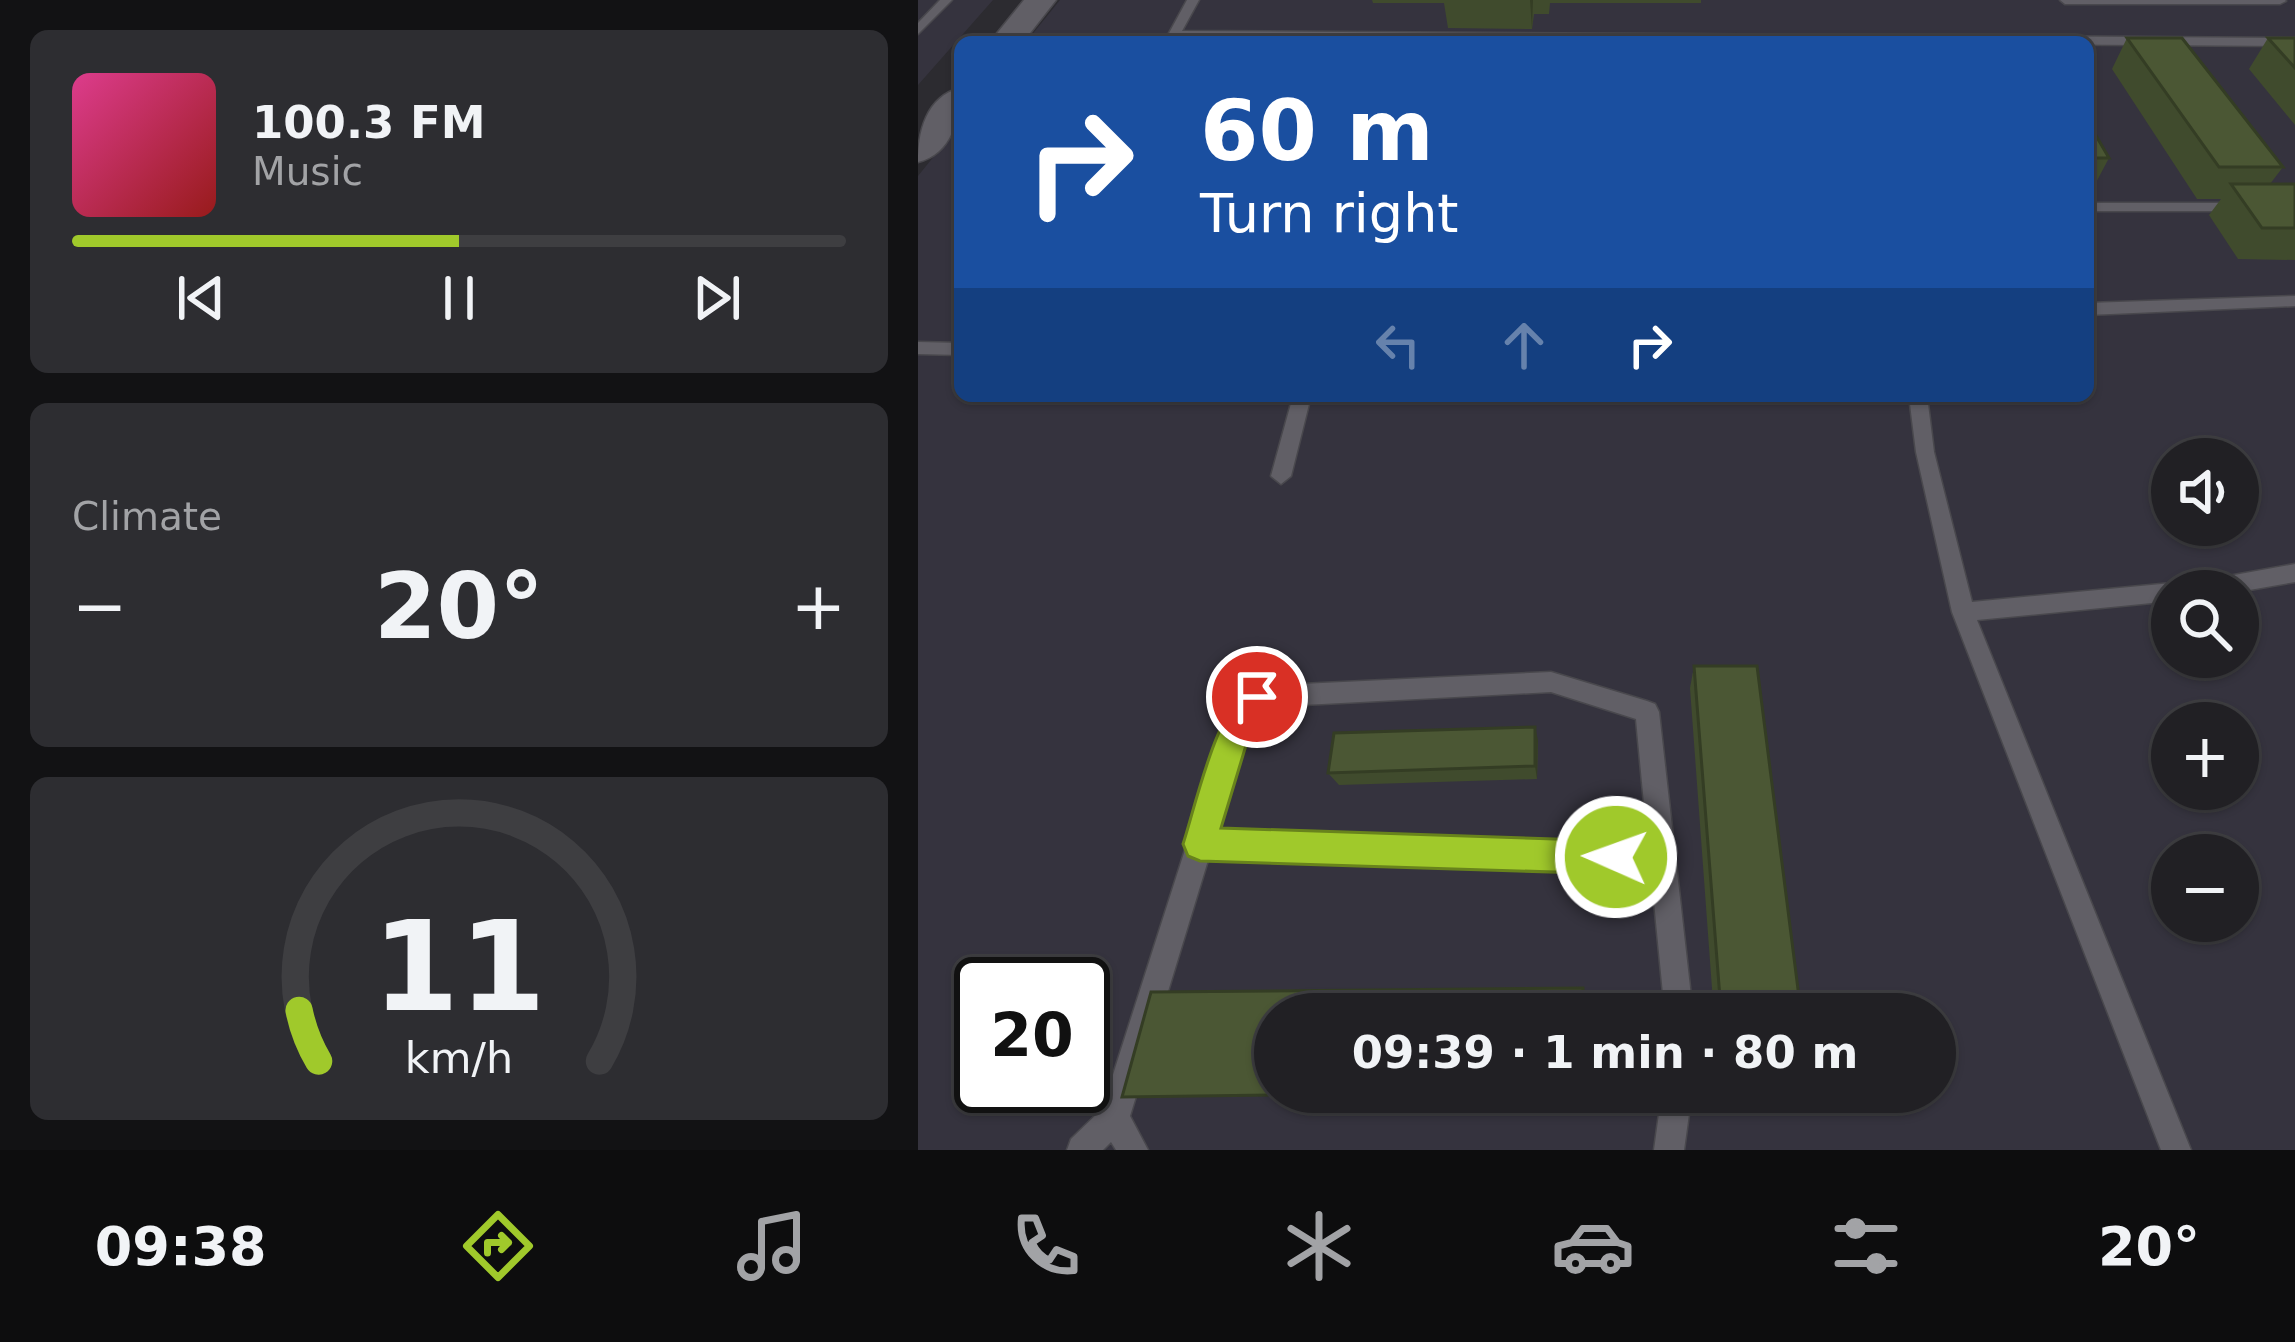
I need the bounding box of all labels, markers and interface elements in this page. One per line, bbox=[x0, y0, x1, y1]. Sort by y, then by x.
text: 60 m bbox=[1200, 82, 1434, 180]
icon: right bbox=[1002, 84, 1158, 240]
text: 100.3 FM bbox=[252, 96, 486, 149]
text: Music bbox=[252, 149, 363, 194]
text: Turn right bbox=[1200, 182, 1459, 245]
icon: previous bbox=[168, 265, 234, 331]
icon: pause bbox=[426, 265, 492, 331]
icon: next bbox=[684, 265, 750, 331]
icon: left bbox=[1365, 312, 1431, 378]
icon: ahead bbox=[1491, 312, 1557, 378]
icon: right bbox=[1617, 312, 1683, 378]
map controls bbox=[2151, 438, 2259, 942]
button: sound bbox=[2151, 438, 2259, 546]
text: Climate bbox=[72, 494, 222, 539]
text: 20° bbox=[374, 554, 544, 659]
text: − bbox=[72, 568, 127, 645]
text: + bbox=[791, 568, 846, 645]
button: search bbox=[2151, 570, 2259, 678]
pin bbox=[1206, 646, 1308, 748]
icon: arrive bbox=[1224, 664, 1290, 730]
button: + bbox=[2151, 702, 2259, 810]
position arrow bbox=[1553, 794, 1679, 920]
button: − bbox=[2151, 834, 2259, 942]
text: 11 bbox=[372, 895, 546, 1040]
speed limit sign: 20 bbox=[954, 957, 1110, 1113]
text: 09:39 · 1 min · 80 m bbox=[1352, 1026, 1858, 1079]
text: km/h bbox=[405, 1033, 513, 1083]
icon: directions bbox=[456, 1204, 540, 1288]
icon: music bbox=[730, 1204, 814, 1288]
icon: phone bbox=[1004, 1204, 1088, 1288]
icon: climate bbox=[1277, 1204, 1361, 1288]
icon: car bbox=[1551, 1204, 1635, 1288]
icon: filters bbox=[1824, 1204, 1908, 1288]
text: 09:38 bbox=[95, 1215, 267, 1278]
text: 20° bbox=[2098, 1215, 2200, 1278]

